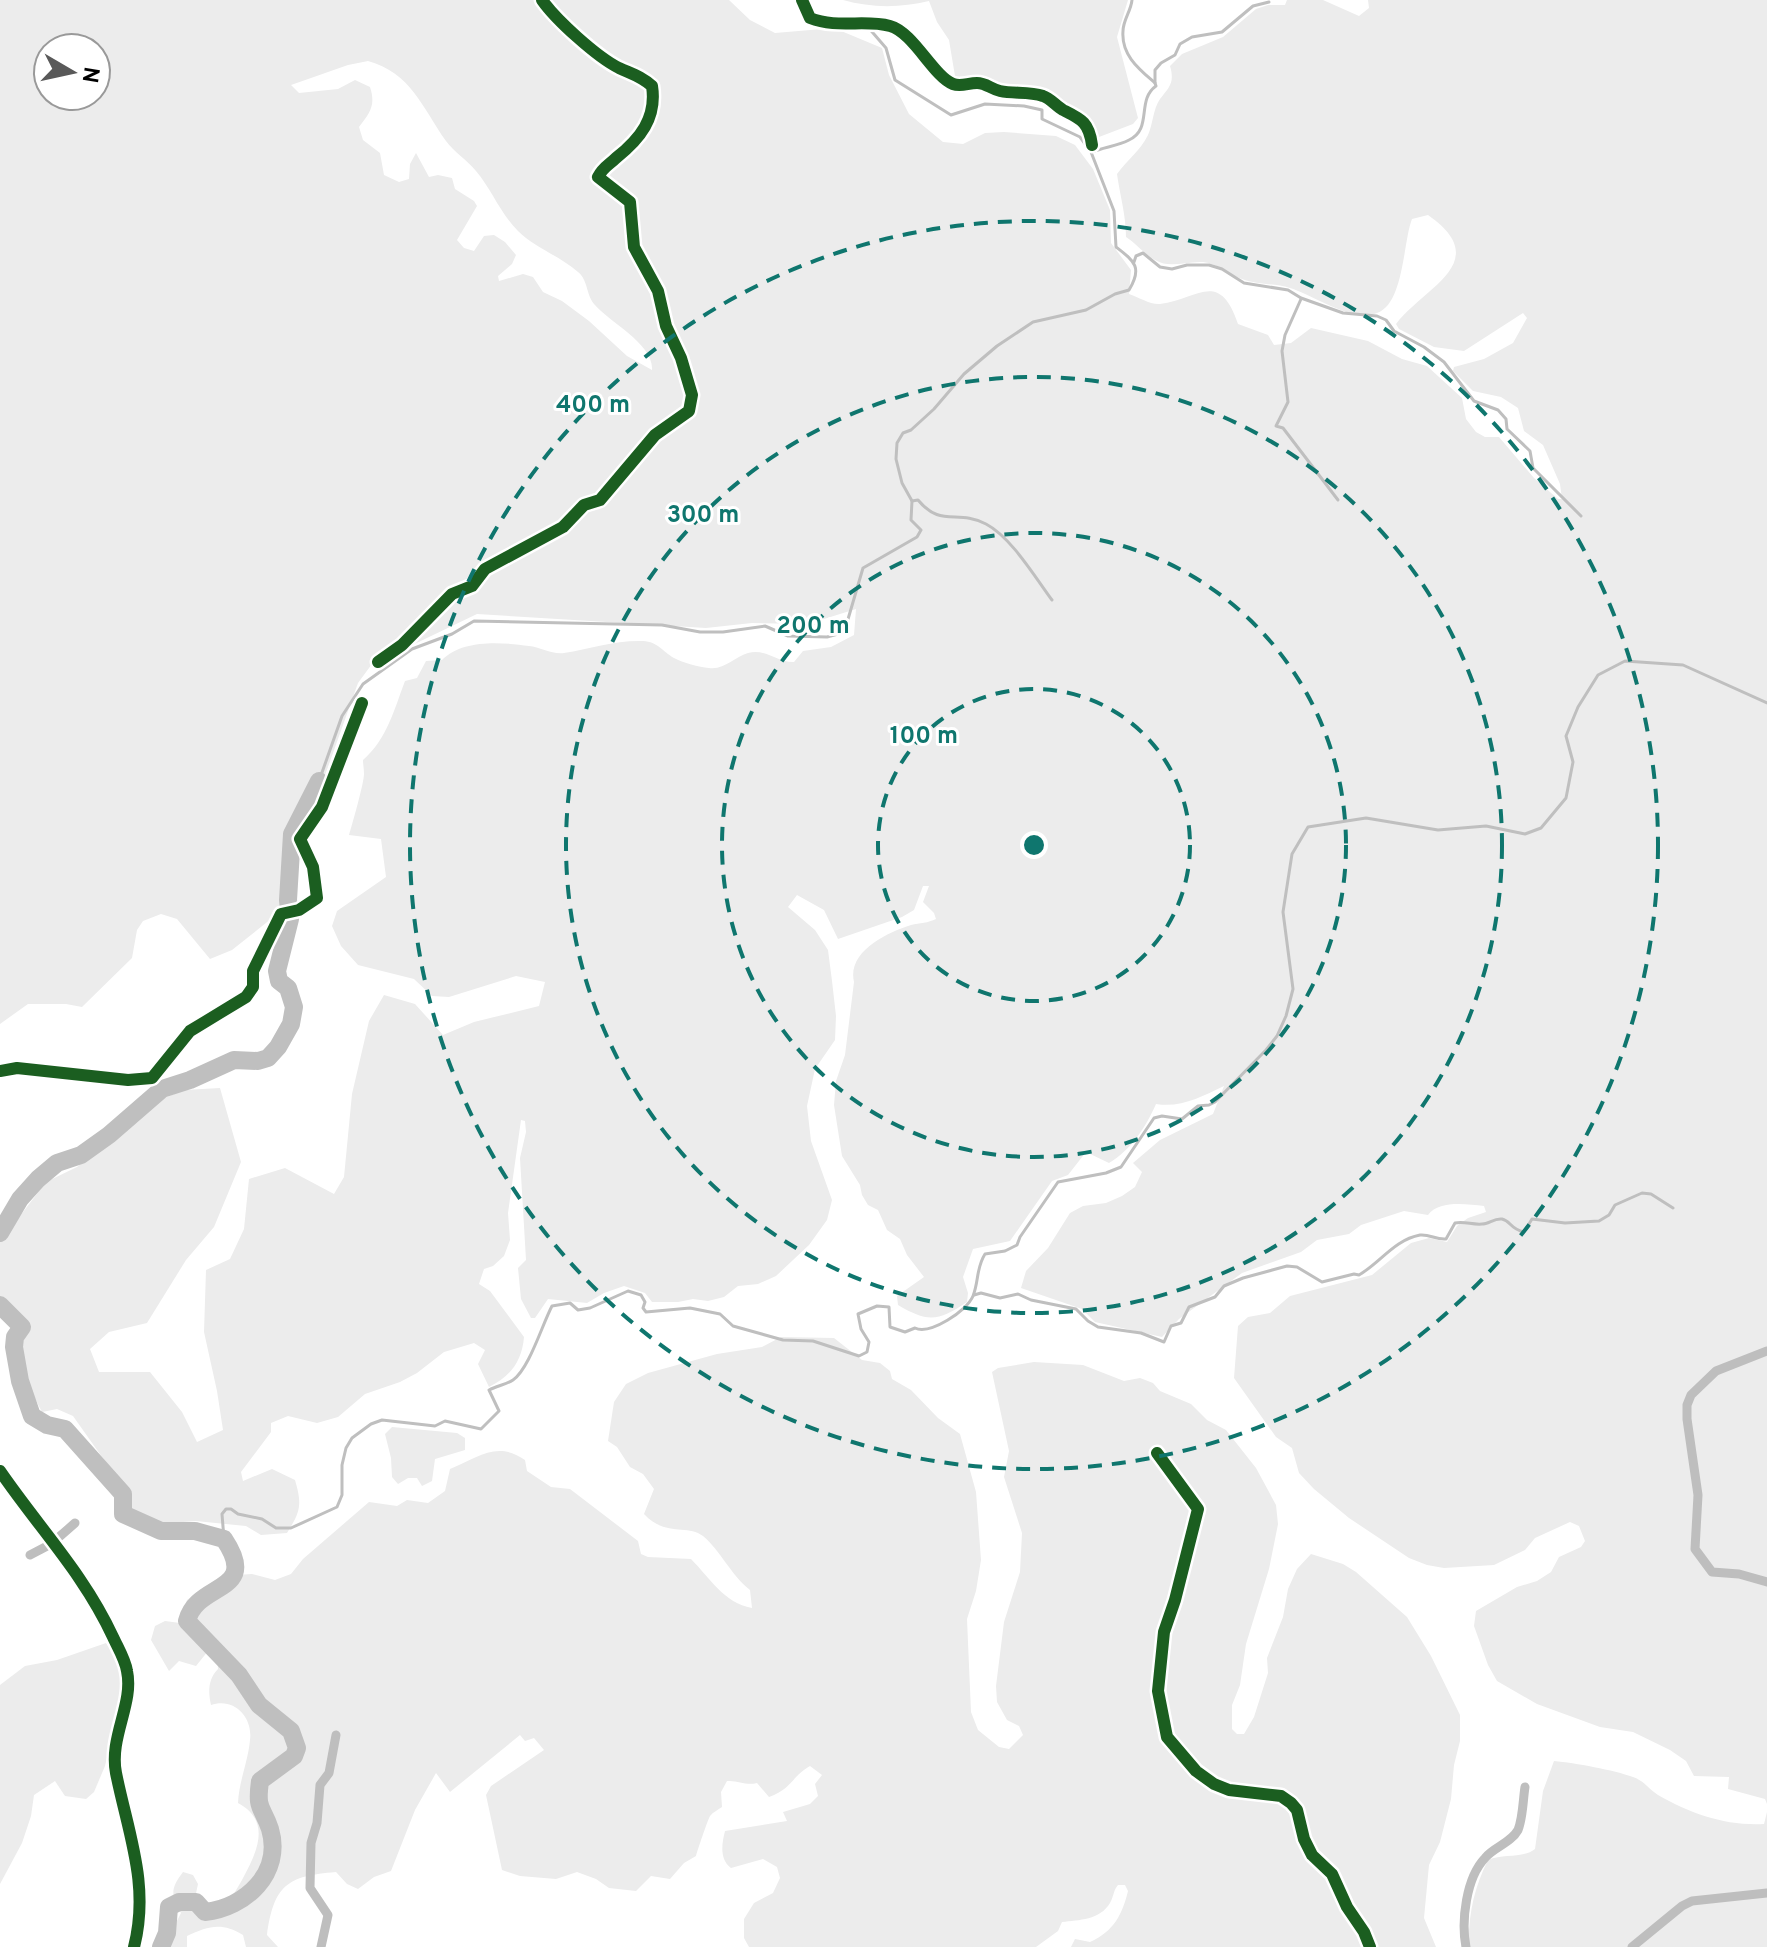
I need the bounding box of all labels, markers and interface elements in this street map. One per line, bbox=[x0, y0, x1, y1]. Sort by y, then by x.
north arrow bbox=[32, 32, 112, 112]
text: N bbox=[75, 65, 104, 85]
text: 400 m bbox=[556, 391, 630, 421]
text: 300 m bbox=[667, 501, 739, 531]
text: 200 m bbox=[776, 612, 850, 642]
text: 100 m bbox=[890, 722, 958, 752]
centre of rings bbox=[1020, 831, 1048, 859]

